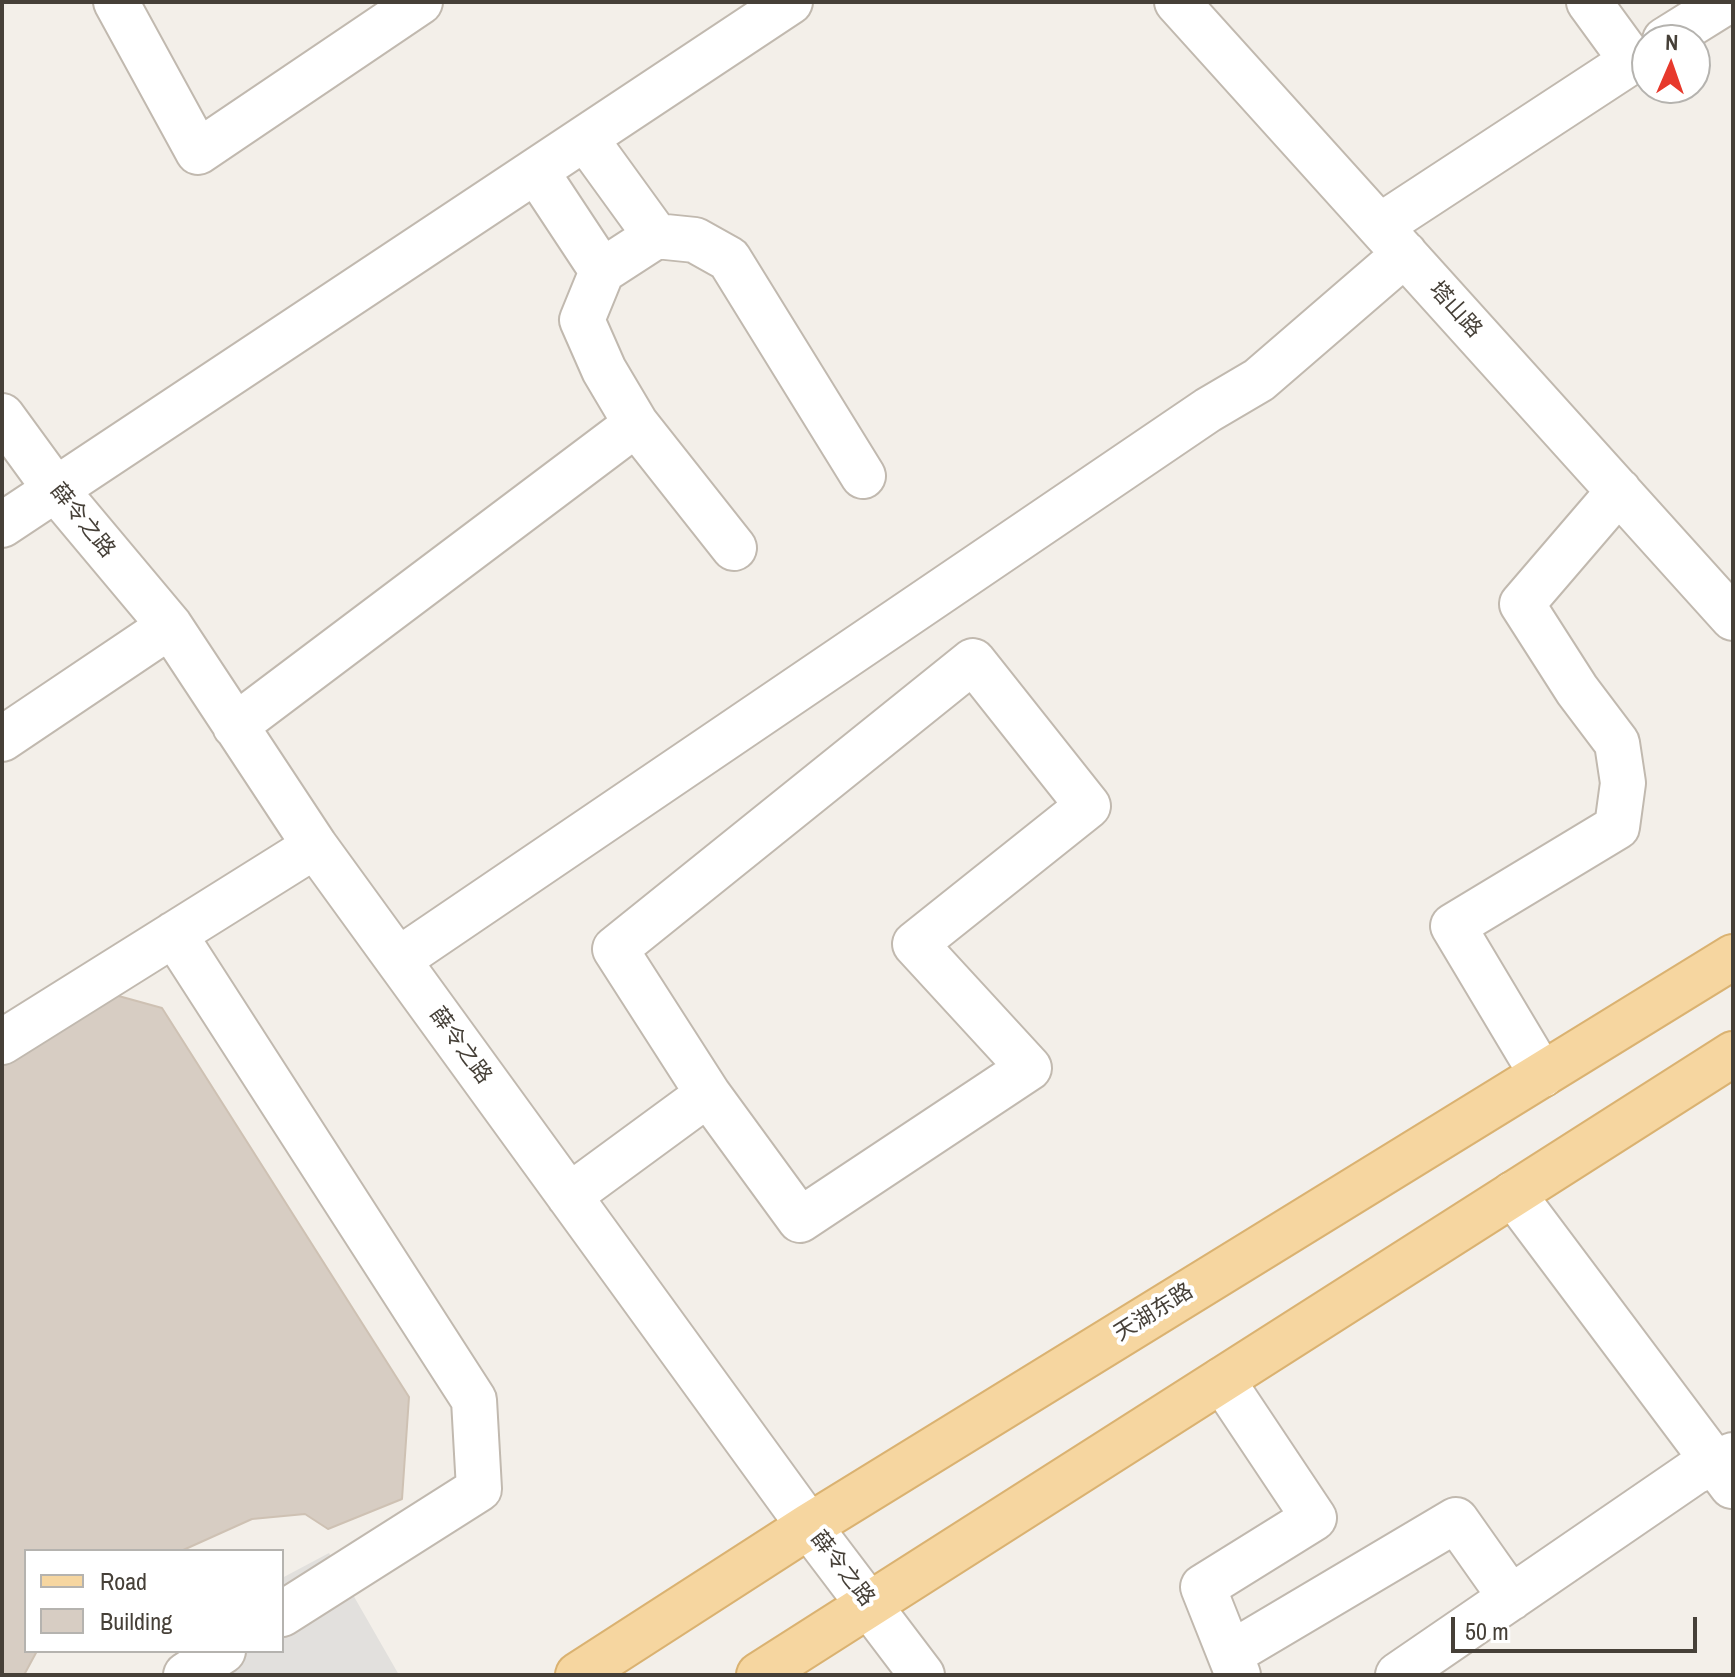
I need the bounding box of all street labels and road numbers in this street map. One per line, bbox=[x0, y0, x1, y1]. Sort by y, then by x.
street label: 塔山路 bbox=[1423, 277, 1487, 343]
street label: 薛令之路 bbox=[44, 478, 120, 564]
street label: 薛令之路 bbox=[423, 1003, 497, 1089]
street label: 天湖东路 bbox=[1110, 1278, 1198, 1348]
street label: 薛令之路 bbox=[805, 1526, 879, 1612]

